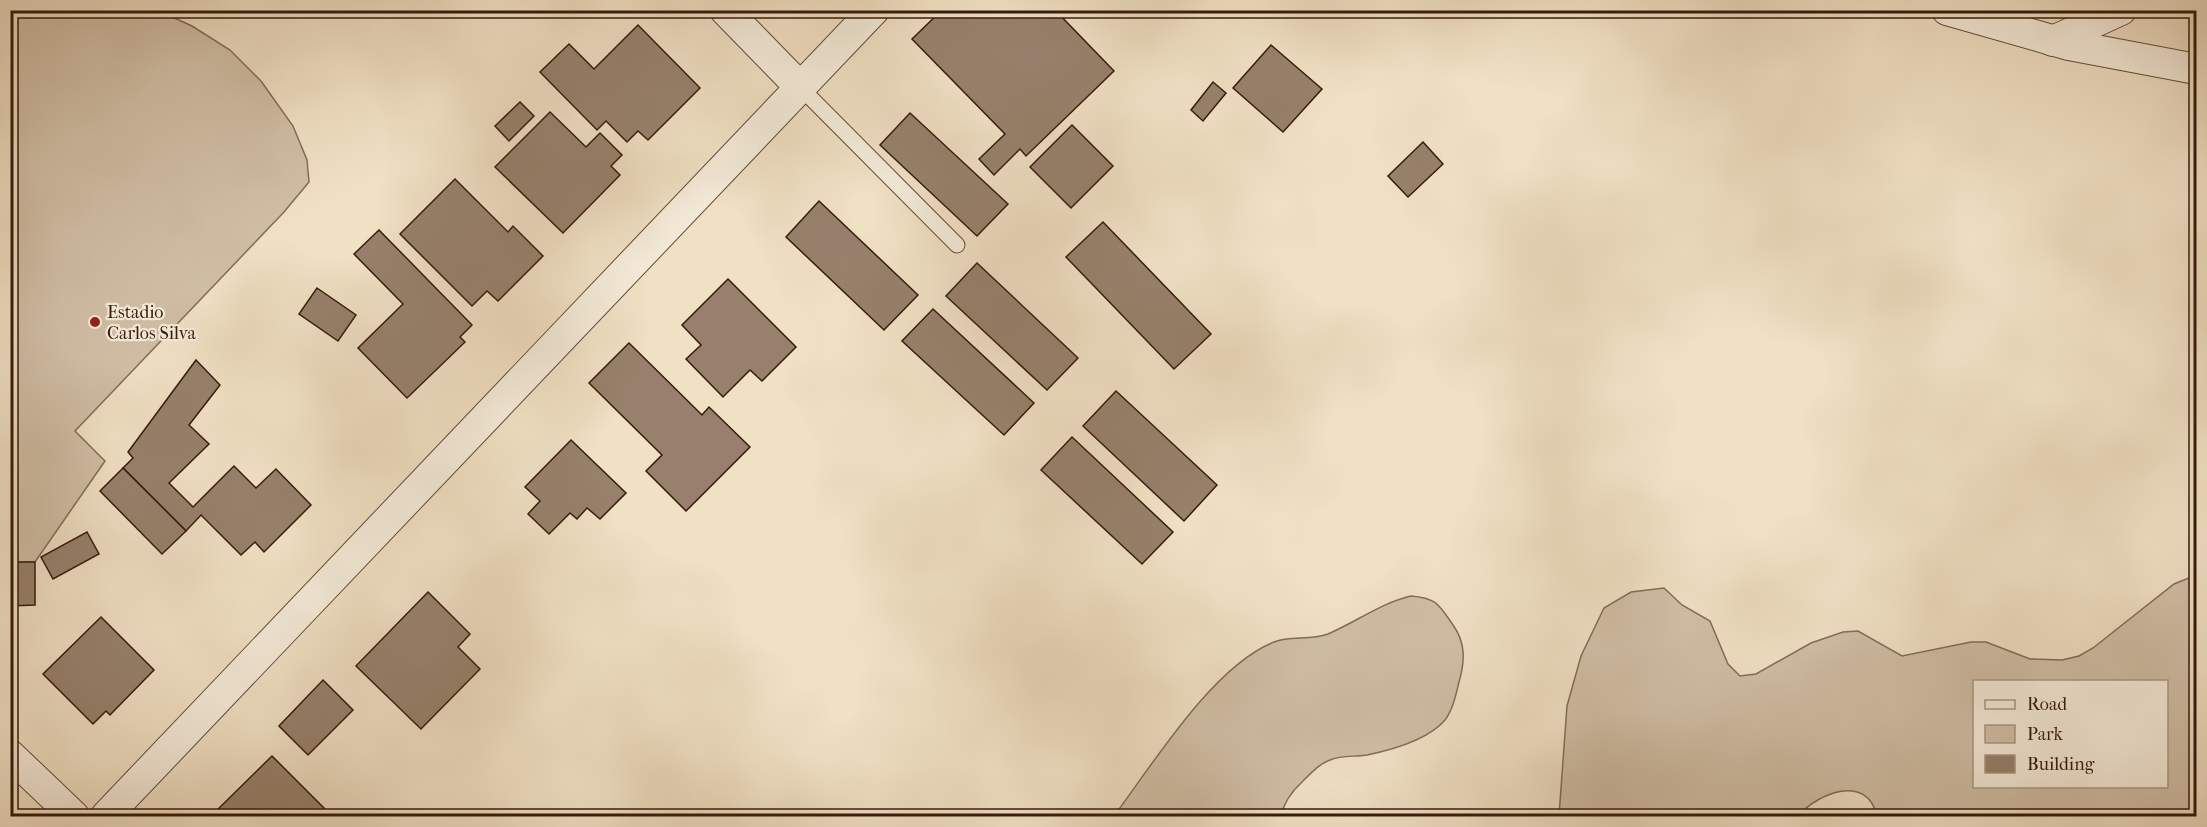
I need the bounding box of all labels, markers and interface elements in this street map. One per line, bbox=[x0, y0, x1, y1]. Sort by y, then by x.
place label: Estadio Carlos Silva bbox=[107, 302, 197, 344]
marker: Estadio Carlos Silva bbox=[88, 315, 102, 329]
legend bbox=[1973, 680, 2168, 788]
text: Road bbox=[2027, 694, 2067, 715]
text: Park bbox=[2027, 724, 2064, 745]
text: Building bbox=[2027, 754, 2095, 775]

